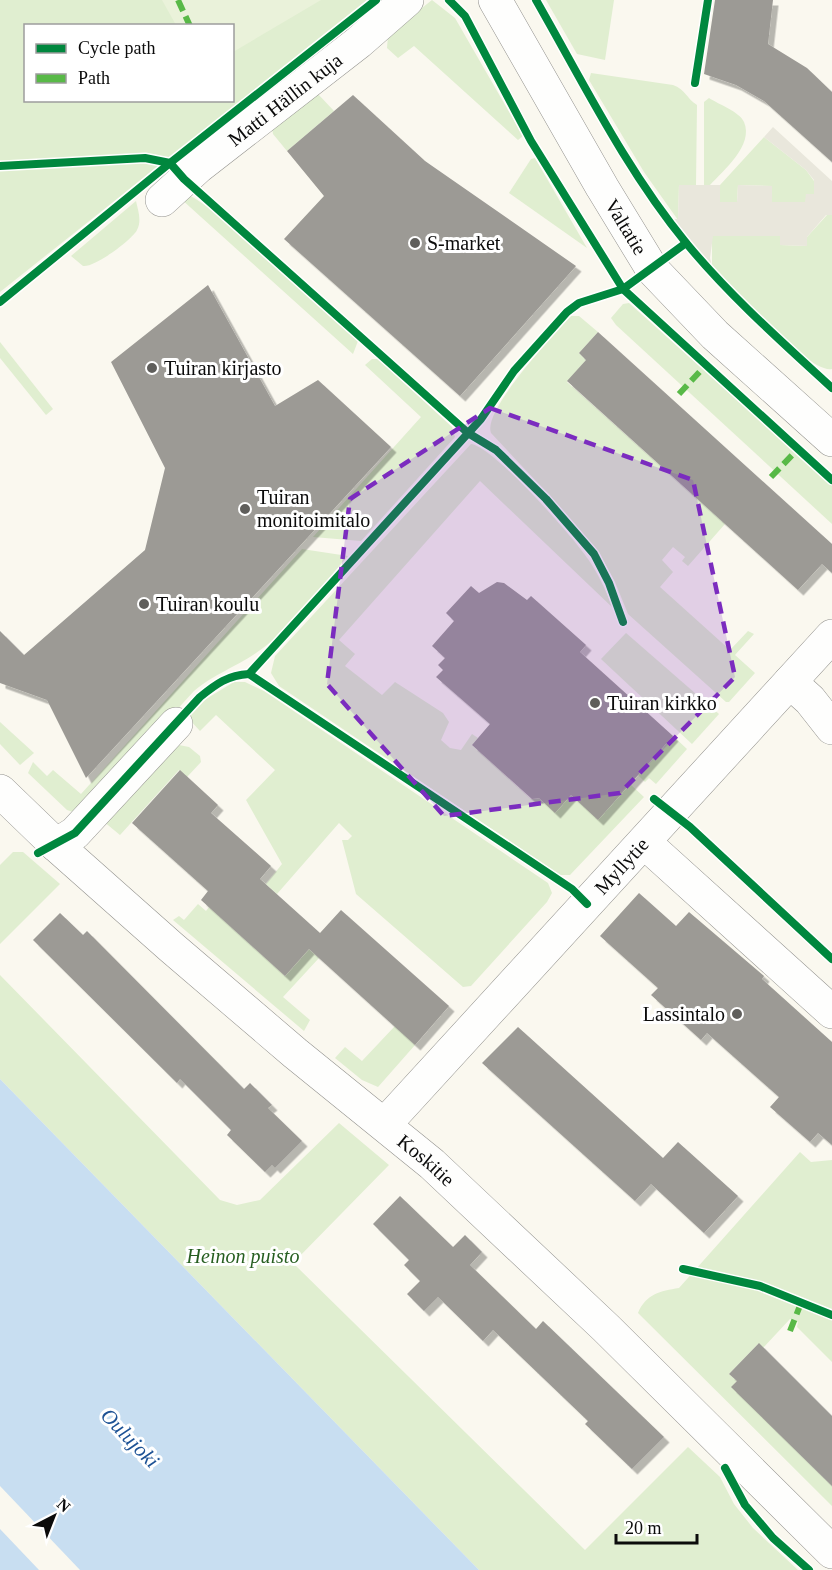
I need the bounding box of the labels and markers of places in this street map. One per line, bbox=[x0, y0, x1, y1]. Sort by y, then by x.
place label: S-market bbox=[427, 232, 501, 254]
marker: S-market bbox=[408, 236, 422, 250]
place label: Tuiran kirjasto bbox=[164, 357, 282, 380]
marker: Tuiran kirjasto bbox=[145, 361, 159, 375]
place label: Tuiran monitoimitalo bbox=[257, 486, 370, 531]
marker: Tuiran monitoimitalo bbox=[238, 502, 252, 516]
place label: Tuiran koulu bbox=[156, 593, 259, 615]
marker: Tuiran koulu bbox=[137, 597, 151, 611]
place label: Tuiran kirkko bbox=[607, 692, 717, 714]
marker: Tuiran kirkko bbox=[588, 696, 602, 710]
place label: Lassintalo bbox=[643, 1003, 725, 1025]
marker: Lassintalo bbox=[730, 1007, 744, 1021]

